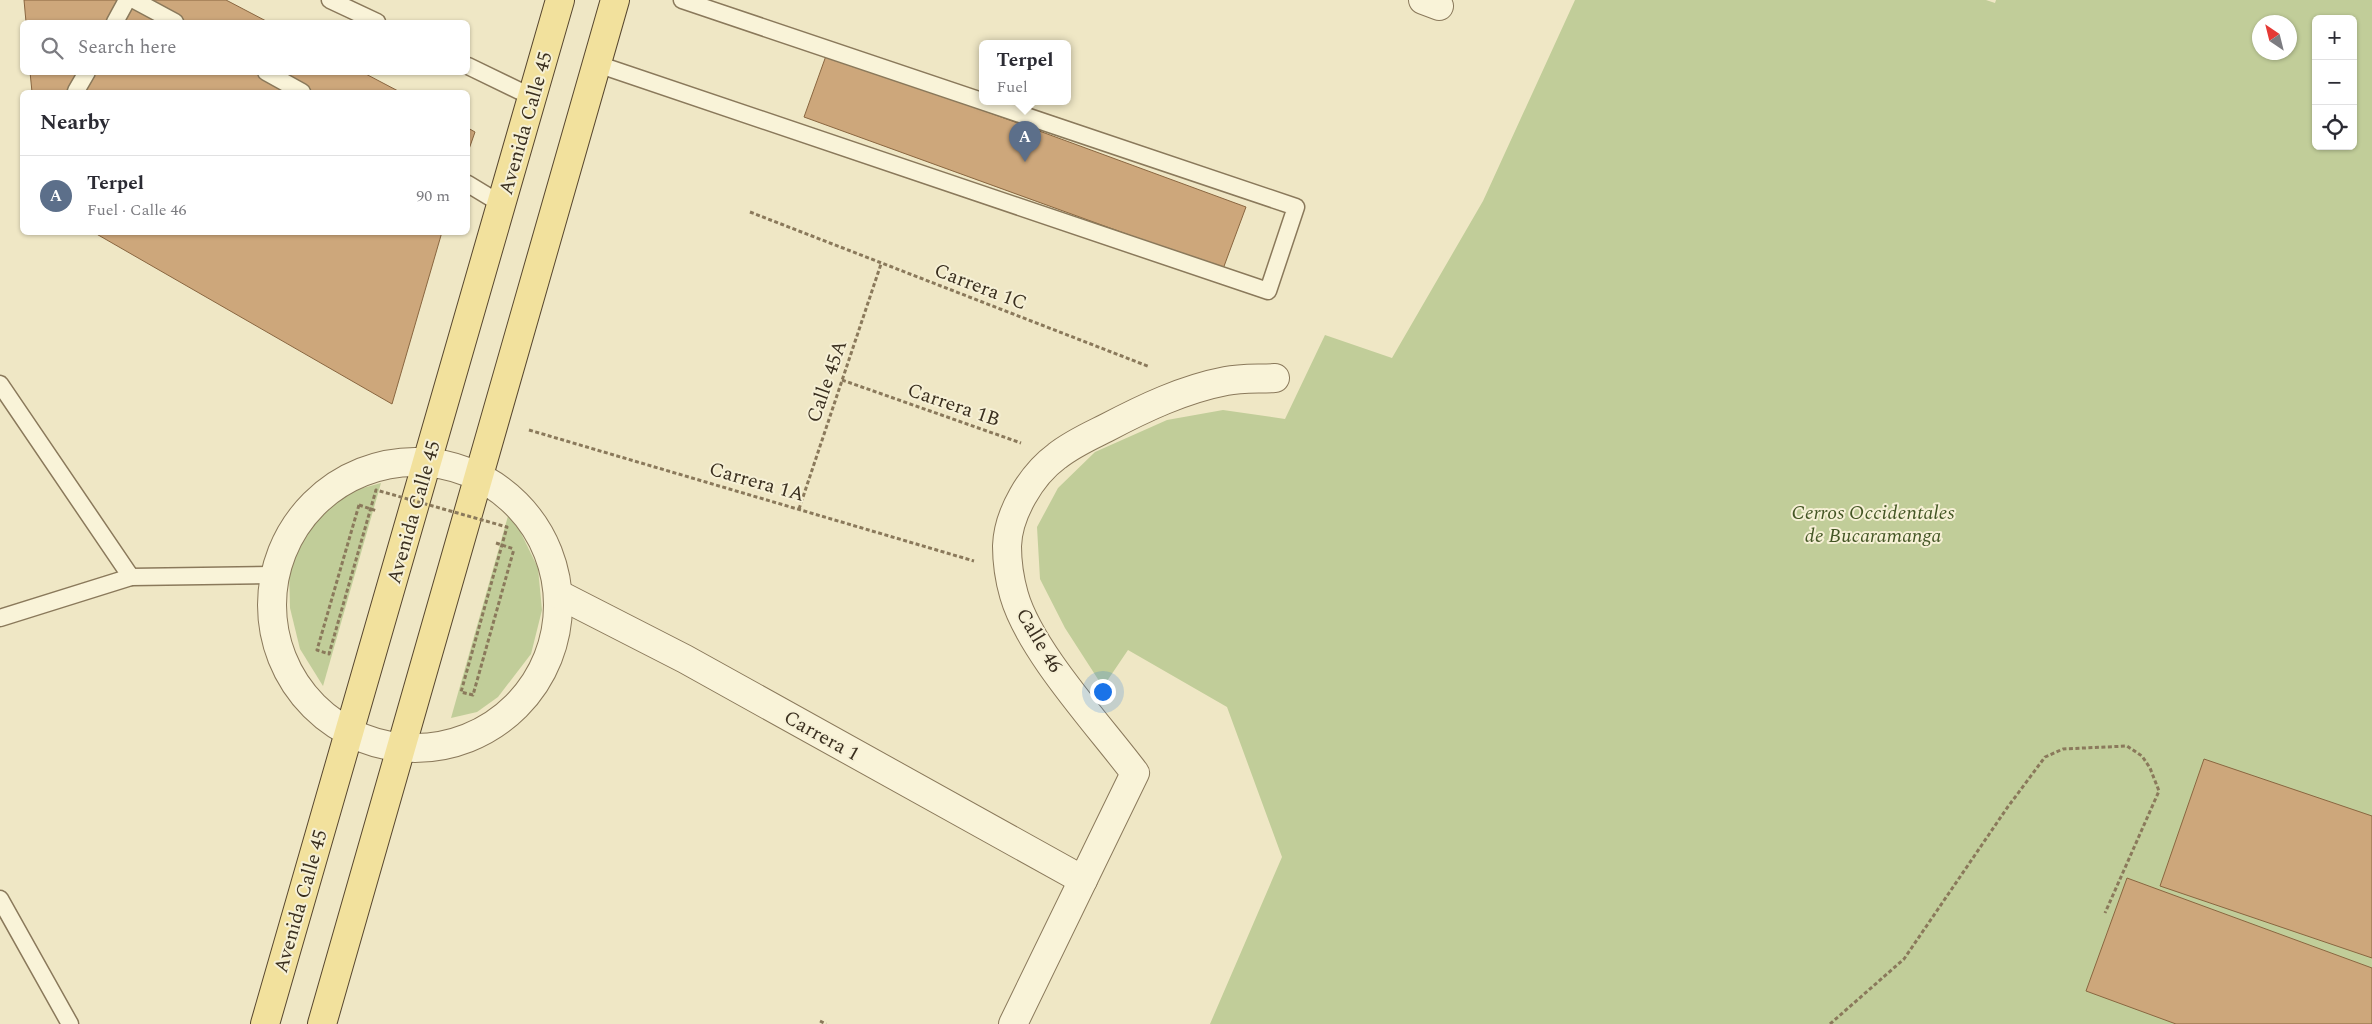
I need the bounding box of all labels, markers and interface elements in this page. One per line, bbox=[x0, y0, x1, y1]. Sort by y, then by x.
north arrow bbox=[2252, 15, 2297, 60]
map controls bbox=[2312, 15, 2357, 150]
button: + bbox=[2312, 15, 2357, 60]
search box bbox=[20, 20, 470, 75]
text: Search here bbox=[78, 33, 177, 62]
icon: search bbox=[38, 34, 66, 62]
popup bbox=[979, 40, 1071, 105]
text: Terpel bbox=[997, 46, 1053, 75]
street label: Avenida Calle 45 bbox=[491, 48, 561, 198]
button: − bbox=[2312, 60, 2357, 105]
text: Fuel bbox=[997, 75, 1028, 99]
button: locate bbox=[2312, 105, 2357, 150]
text: Nearby bbox=[40, 107, 110, 139]
pin: A bbox=[1009, 121, 1041, 162]
text: Terpel bbox=[87, 169, 144, 198]
text: A bbox=[50, 184, 62, 208]
text: 90 m bbox=[416, 184, 450, 208]
text: Fuel · Calle 46 bbox=[87, 198, 187, 222]
street label: Carrera 1C bbox=[930, 255, 1031, 318]
street label: Calle 45A bbox=[799, 336, 855, 427]
street label: Carrera 1B bbox=[903, 375, 1004, 435]
street label: Avenida Calle 45 bbox=[379, 437, 449, 587]
street label: Carrera 1A bbox=[706, 454, 808, 510]
park label: Cerros Occidentales de Bucaramanga bbox=[1791, 498, 1955, 551]
street label: Calle 46 bbox=[1008, 603, 1070, 679]
your location bbox=[1090, 679, 1116, 705]
street label: Carrera 1 bbox=[778, 703, 865, 769]
street label: Avenida Calle 45 bbox=[266, 826, 336, 976]

